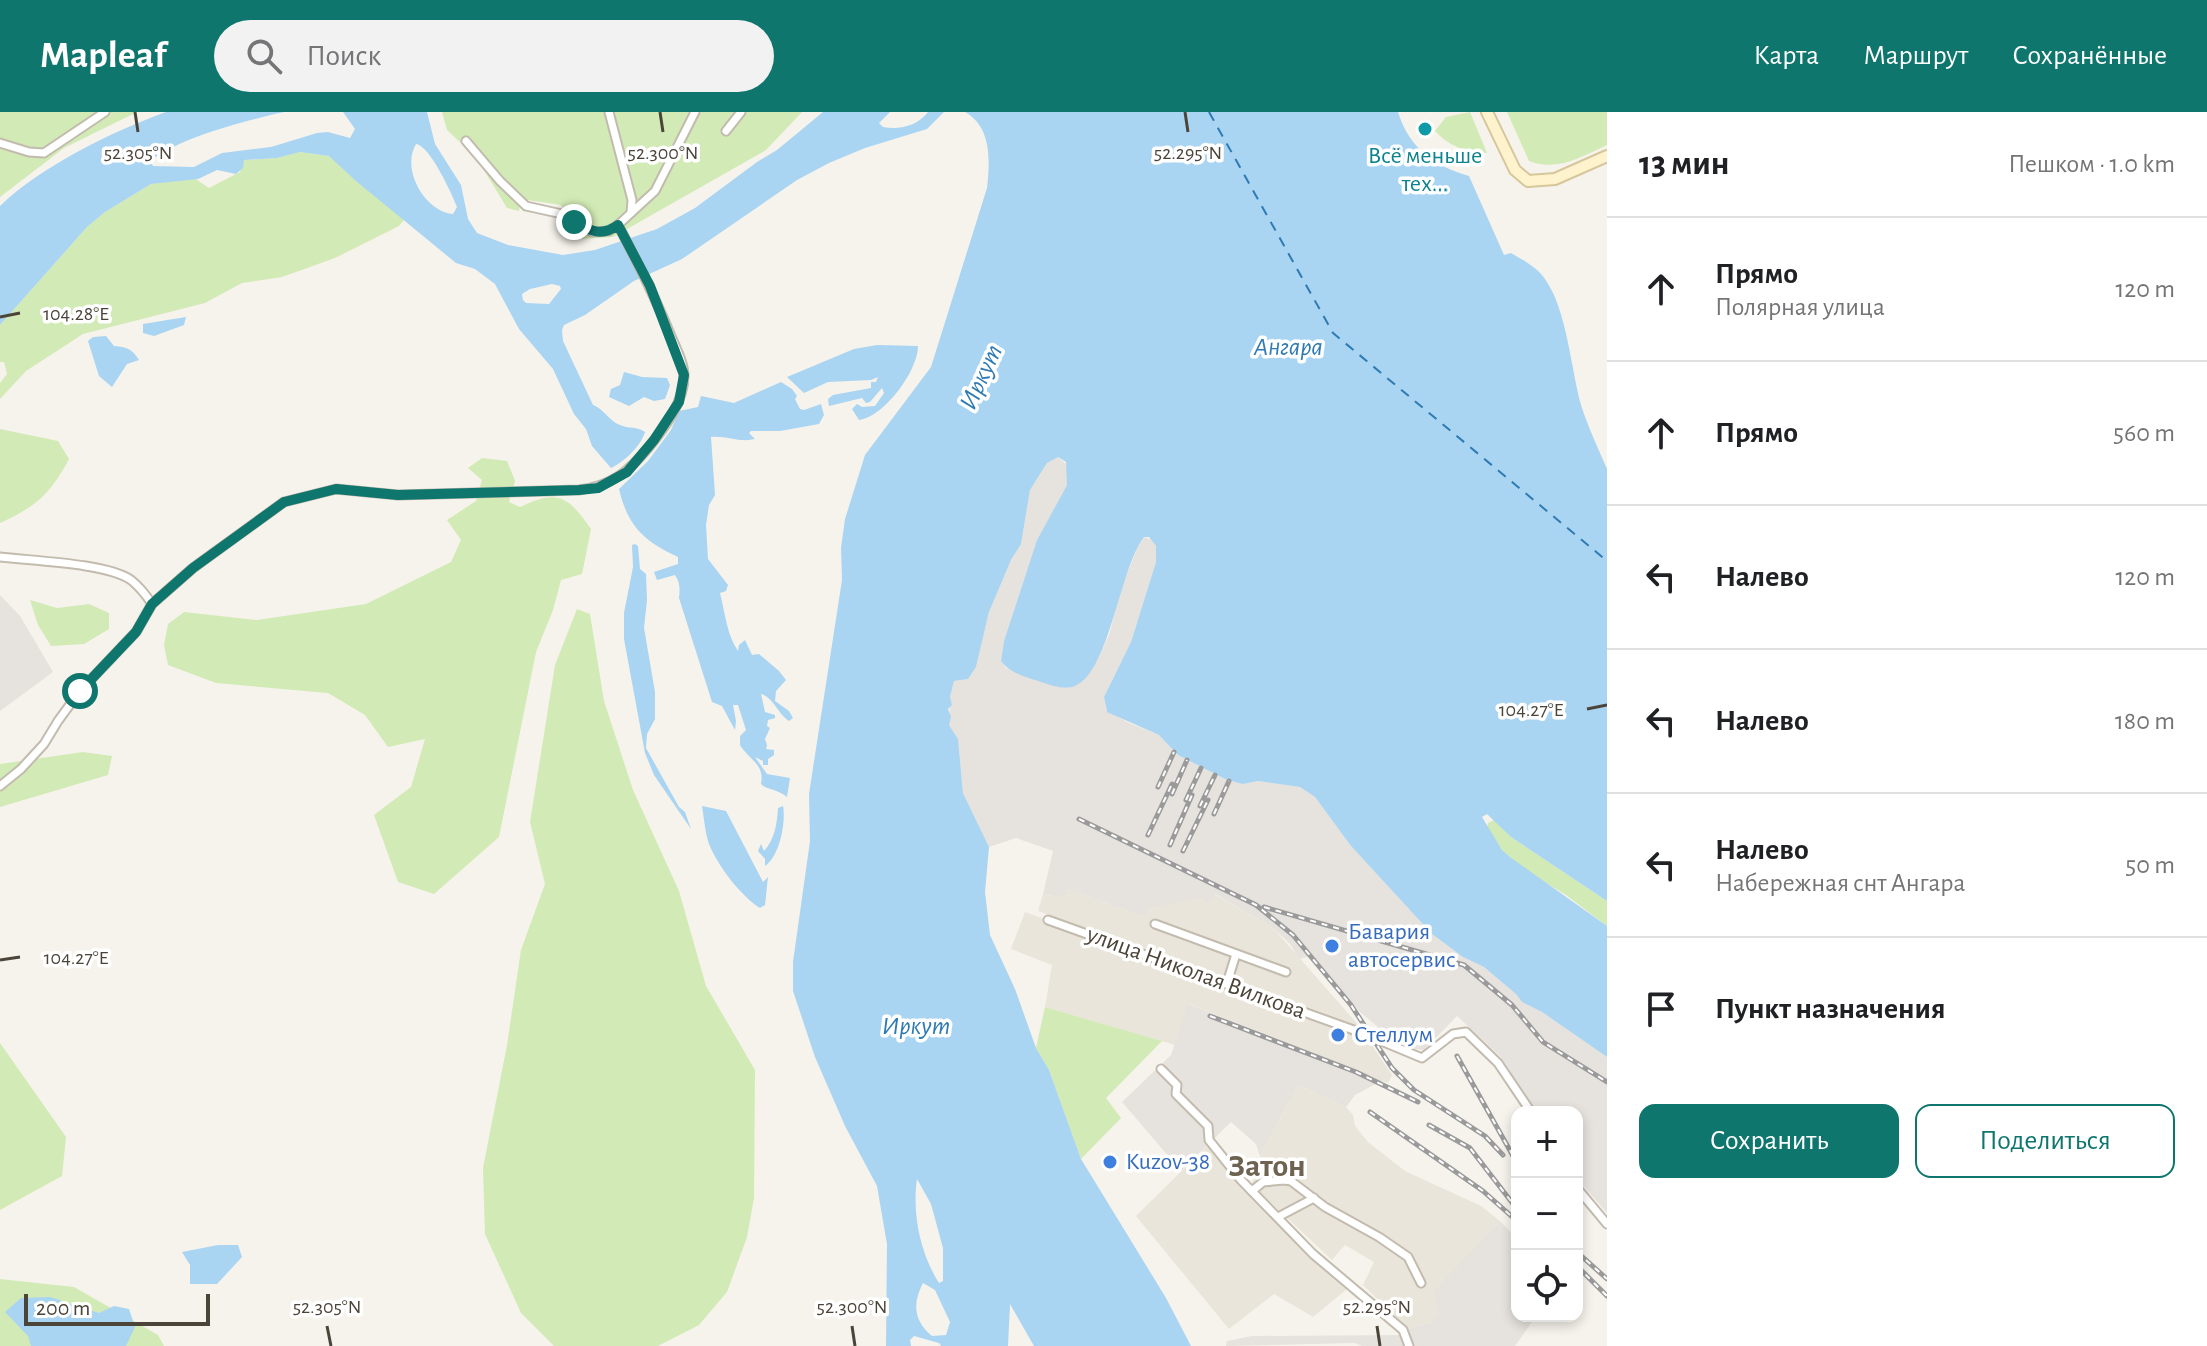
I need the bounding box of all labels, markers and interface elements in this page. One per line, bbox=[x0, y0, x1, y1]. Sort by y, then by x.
search box bbox=[214, 20, 774, 92]
icon: search bbox=[242, 34, 286, 78]
text: Mapleaf bbox=[40, 37, 166, 75]
text: Поиск bbox=[306, 41, 381, 71]
text: Карта bbox=[1753, 42, 1819, 70]
text: Маршрут bbox=[1863, 42, 1968, 70]
text: Сохранённые bbox=[2012, 42, 2167, 70]
marker: Всё меньше тех... bbox=[1416, 120, 1434, 138]
text: 52.305°N bbox=[104, 143, 172, 163]
text: 52.300°N bbox=[628, 143, 698, 163]
text: 52.295°N bbox=[1154, 143, 1222, 163]
place label: Всё меньше тех... bbox=[1368, 144, 1482, 196]
text: 13 мин bbox=[1639, 147, 1729, 181]
text: Пешком · 1.0 km bbox=[2008, 151, 2175, 177]
route end bbox=[556, 204, 592, 240]
text: Прямо bbox=[1715, 259, 1798, 289]
icon: ahead bbox=[1639, 267, 1683, 311]
text: 120 m bbox=[2115, 276, 2175, 302]
text: Полярная улица bbox=[1715, 294, 1885, 320]
text: 104.28°E bbox=[43, 304, 109, 324]
water label: Ангара bbox=[1252, 334, 1323, 360]
water label: Иркут bbox=[955, 341, 1007, 413]
icon: ahead bbox=[1639, 411, 1683, 455]
text: Прямо bbox=[1715, 418, 1798, 448]
text: 560 m bbox=[2113, 420, 2175, 446]
icon: left bbox=[1639, 555, 1683, 599]
text: Налево bbox=[1715, 562, 1809, 592]
text: 120 m bbox=[2115, 564, 2175, 590]
route start bbox=[62, 673, 98, 709]
icon: left bbox=[1639, 699, 1683, 743]
text: 104.27°E bbox=[1499, 700, 1564, 720]
text: Налево bbox=[1715, 706, 1809, 736]
text: 180 m bbox=[2115, 708, 2175, 734]
text: Налево bbox=[1715, 835, 1809, 865]
icon: left bbox=[1639, 843, 1683, 887]
text: 50 m bbox=[2125, 852, 2175, 878]
text: Набережная снт Ангара bbox=[1715, 870, 1965, 896]
place label: Бавария автосервис bbox=[1348, 920, 1456, 972]
street label: улица Николая Вилкова bbox=[1083, 922, 1308, 1024]
marker: Бавария автосервис bbox=[1323, 937, 1341, 955]
text: 104.27°E bbox=[44, 948, 109, 968]
icon: arrive bbox=[1639, 987, 1683, 1031]
text: Пункт назначения bbox=[1715, 994, 1946, 1024]
water label: Иркут bbox=[882, 1013, 950, 1039]
place label: Стеллум bbox=[1354, 1023, 1433, 1047]
marker: Стеллум bbox=[1329, 1026, 1347, 1044]
button: Сохранить bbox=[1639, 1104, 1899, 1178]
button: Поделиться bbox=[1915, 1104, 2175, 1178]
map controls bbox=[1511, 1106, 1583, 1322]
button: + bbox=[1511, 1106, 1583, 1178]
place label: Kuzov-38 bbox=[1126, 1150, 1210, 1174]
district label: Затон bbox=[1228, 1150, 1306, 1182]
marker: Kuzov-38 bbox=[1101, 1153, 1119, 1171]
button: − bbox=[1511, 1178, 1583, 1250]
button: locate bbox=[1511, 1250, 1583, 1322]
scale bar bbox=[24, 1290, 210, 1326]
text: 200 m bbox=[36, 1297, 90, 1319]
text: 52.305°N bbox=[293, 1297, 361, 1317]
text: 52.300°N bbox=[817, 1297, 887, 1317]
text: 52.295°N bbox=[1343, 1297, 1411, 1317]

